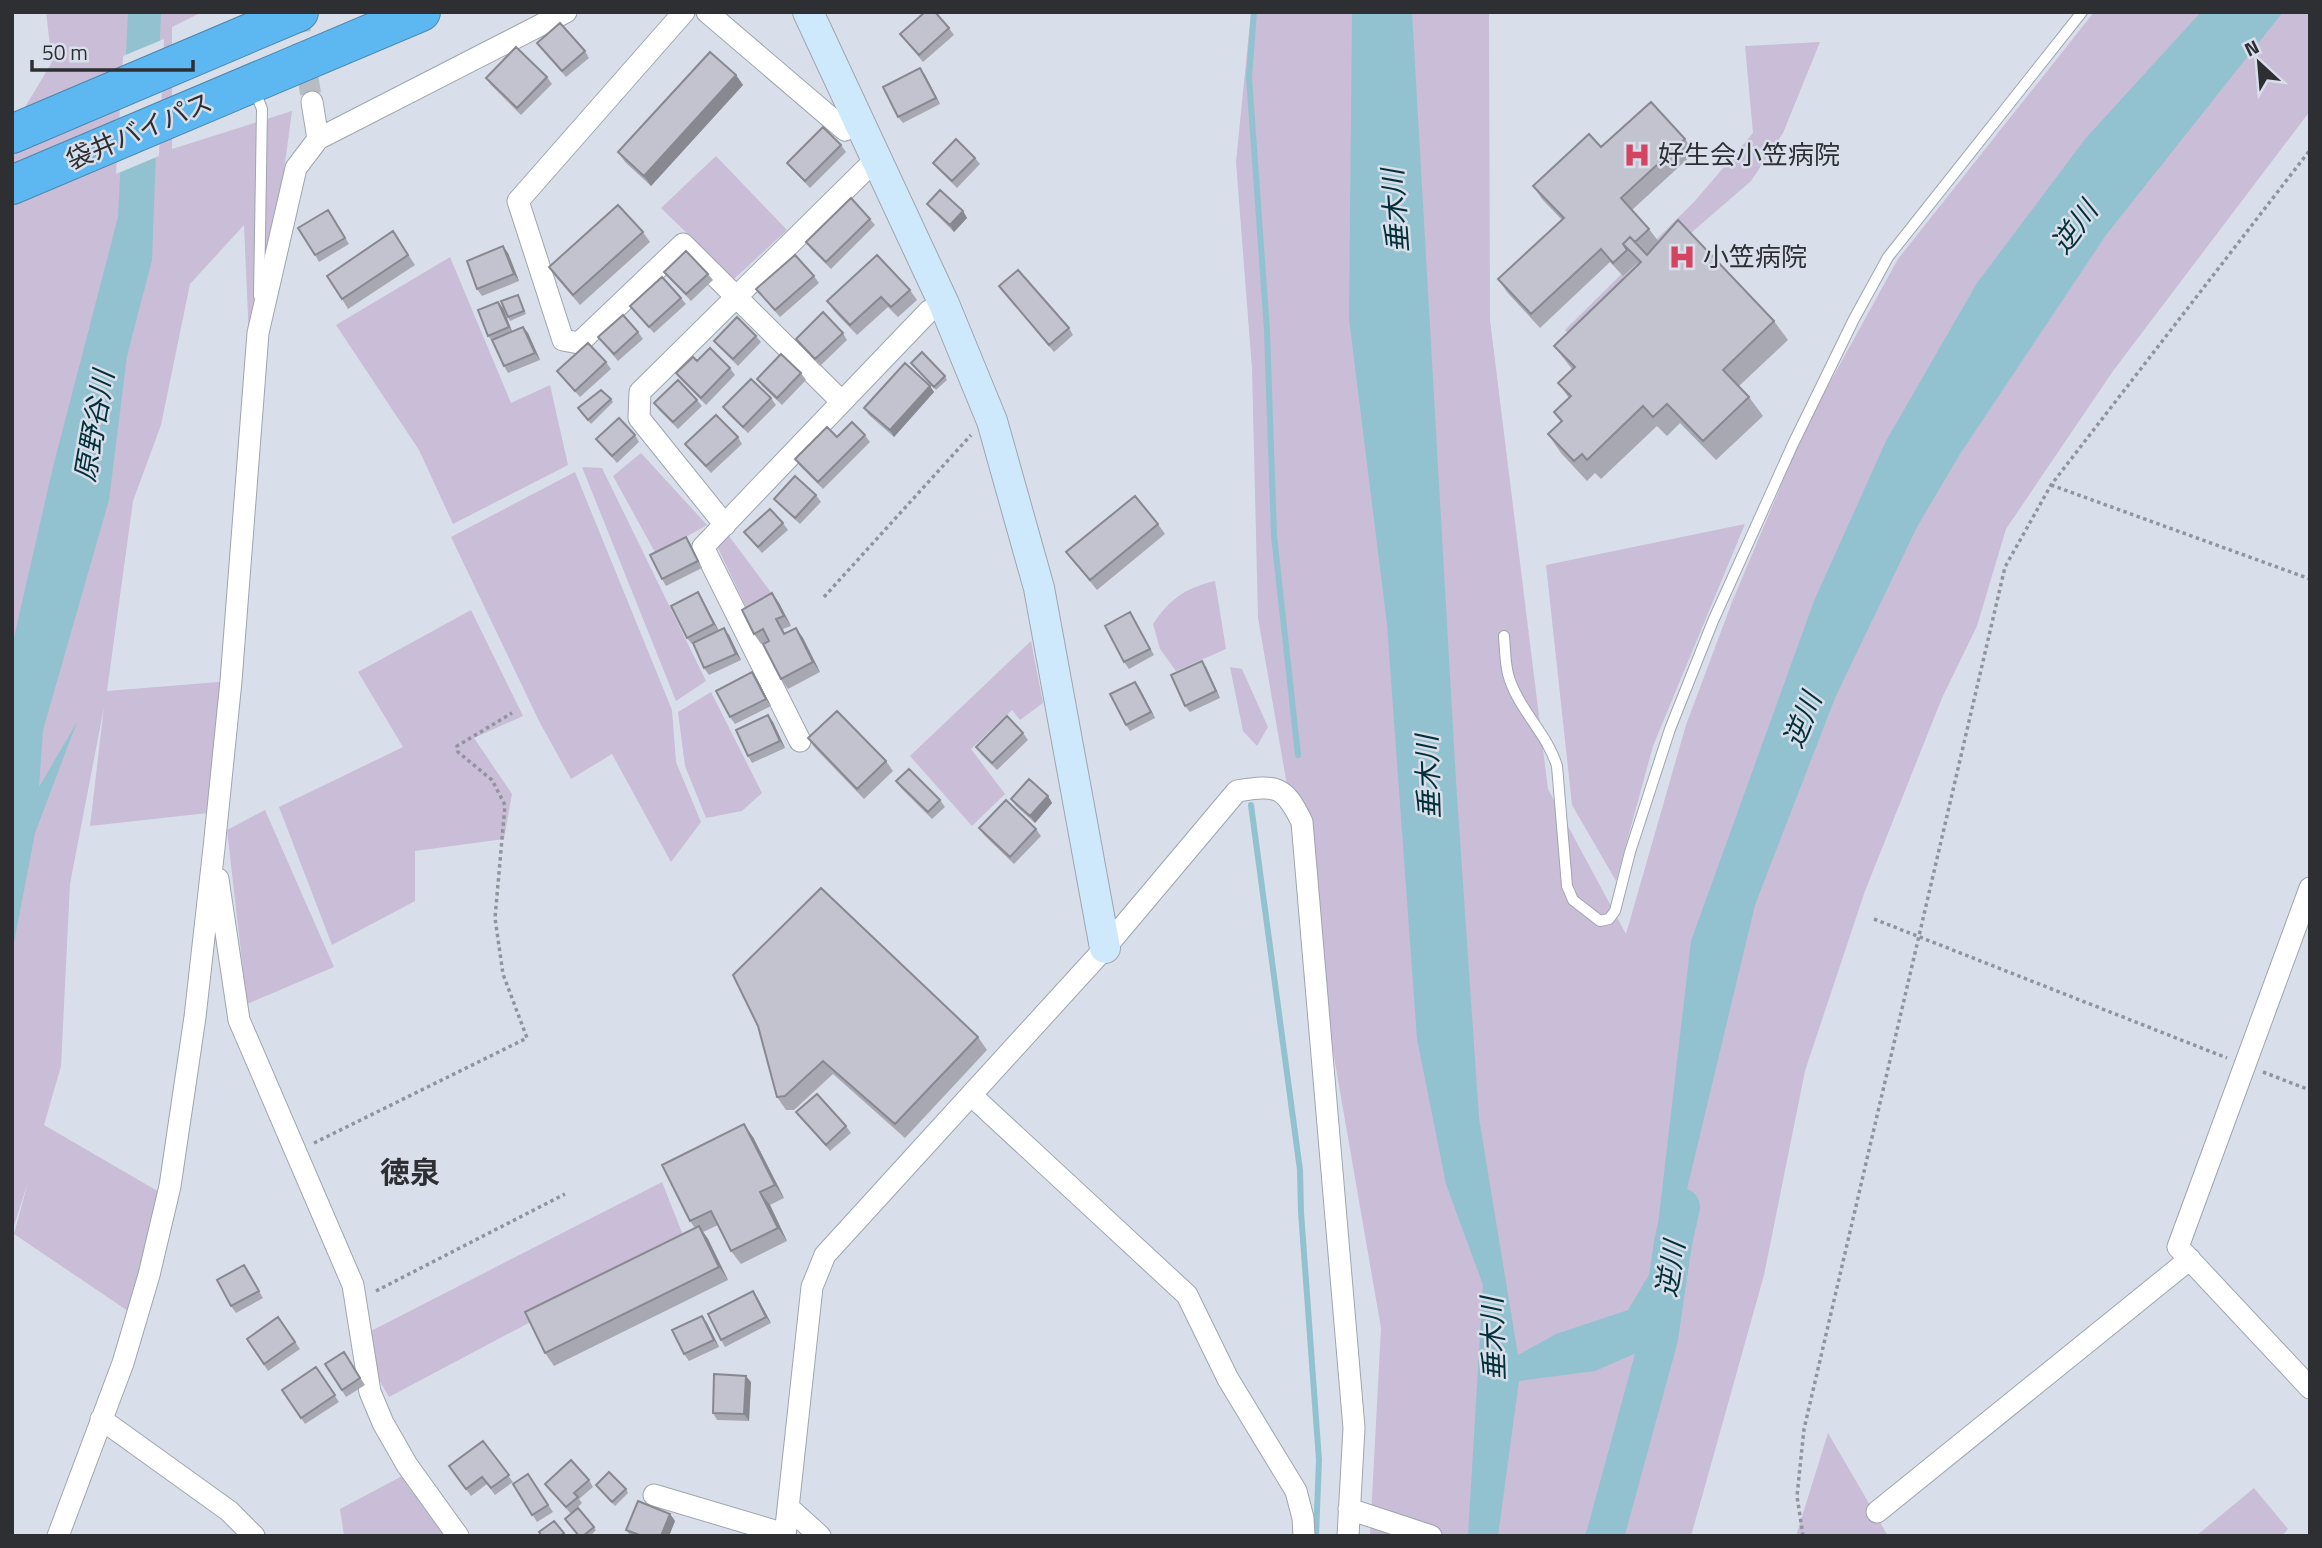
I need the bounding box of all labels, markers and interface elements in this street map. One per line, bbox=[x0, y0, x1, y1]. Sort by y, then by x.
scale bar bbox=[32, 28, 192, 72]
north arrow bbox=[2224, 28, 2294, 98]
text: N bbox=[2239, 31, 2264, 63]
text: 50 m bbox=[42, 36, 88, 68]
street label: 袋井バイパス bbox=[60, 82, 218, 179]
place label: 好生会小笠病院 bbox=[1658, 135, 1840, 174]
hospital icon: 好生会小笠病院 bbox=[1622, 140, 1652, 170]
water label: 垂木川 bbox=[1370, 165, 1419, 254]
water label: 逆川 bbox=[2040, 189, 2109, 262]
place label: 小笠病院 bbox=[1703, 237, 1807, 276]
hospital icon: 小笠病院 bbox=[1667, 242, 1697, 272]
water label: 原野谷川 bbox=[63, 364, 125, 485]
water label: 逆川 bbox=[1771, 683, 1833, 754]
water label: 垂木川 bbox=[1404, 731, 1450, 820]
district label: 徳泉 bbox=[380, 1149, 440, 1195]
water label: 逆川 bbox=[1644, 1235, 1696, 1300]
water label: 垂木川 bbox=[1469, 1293, 1515, 1382]

